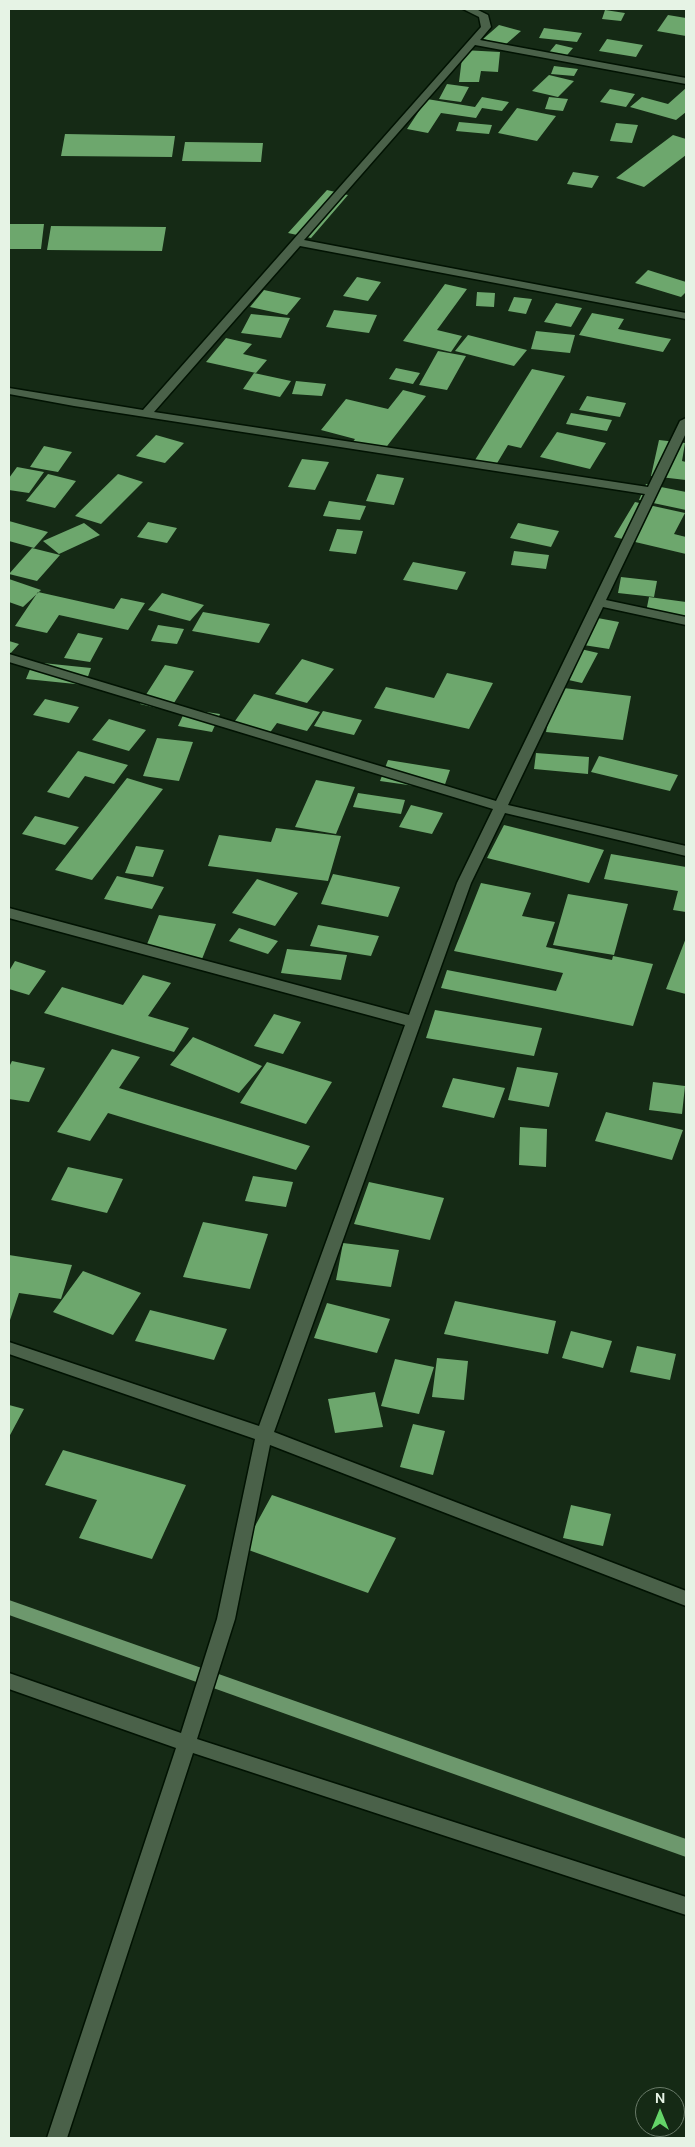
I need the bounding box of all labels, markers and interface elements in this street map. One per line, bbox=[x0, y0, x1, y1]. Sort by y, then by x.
north arrow bbox=[635, 2087, 685, 2137]
text: N bbox=[655, 2089, 665, 2107]

